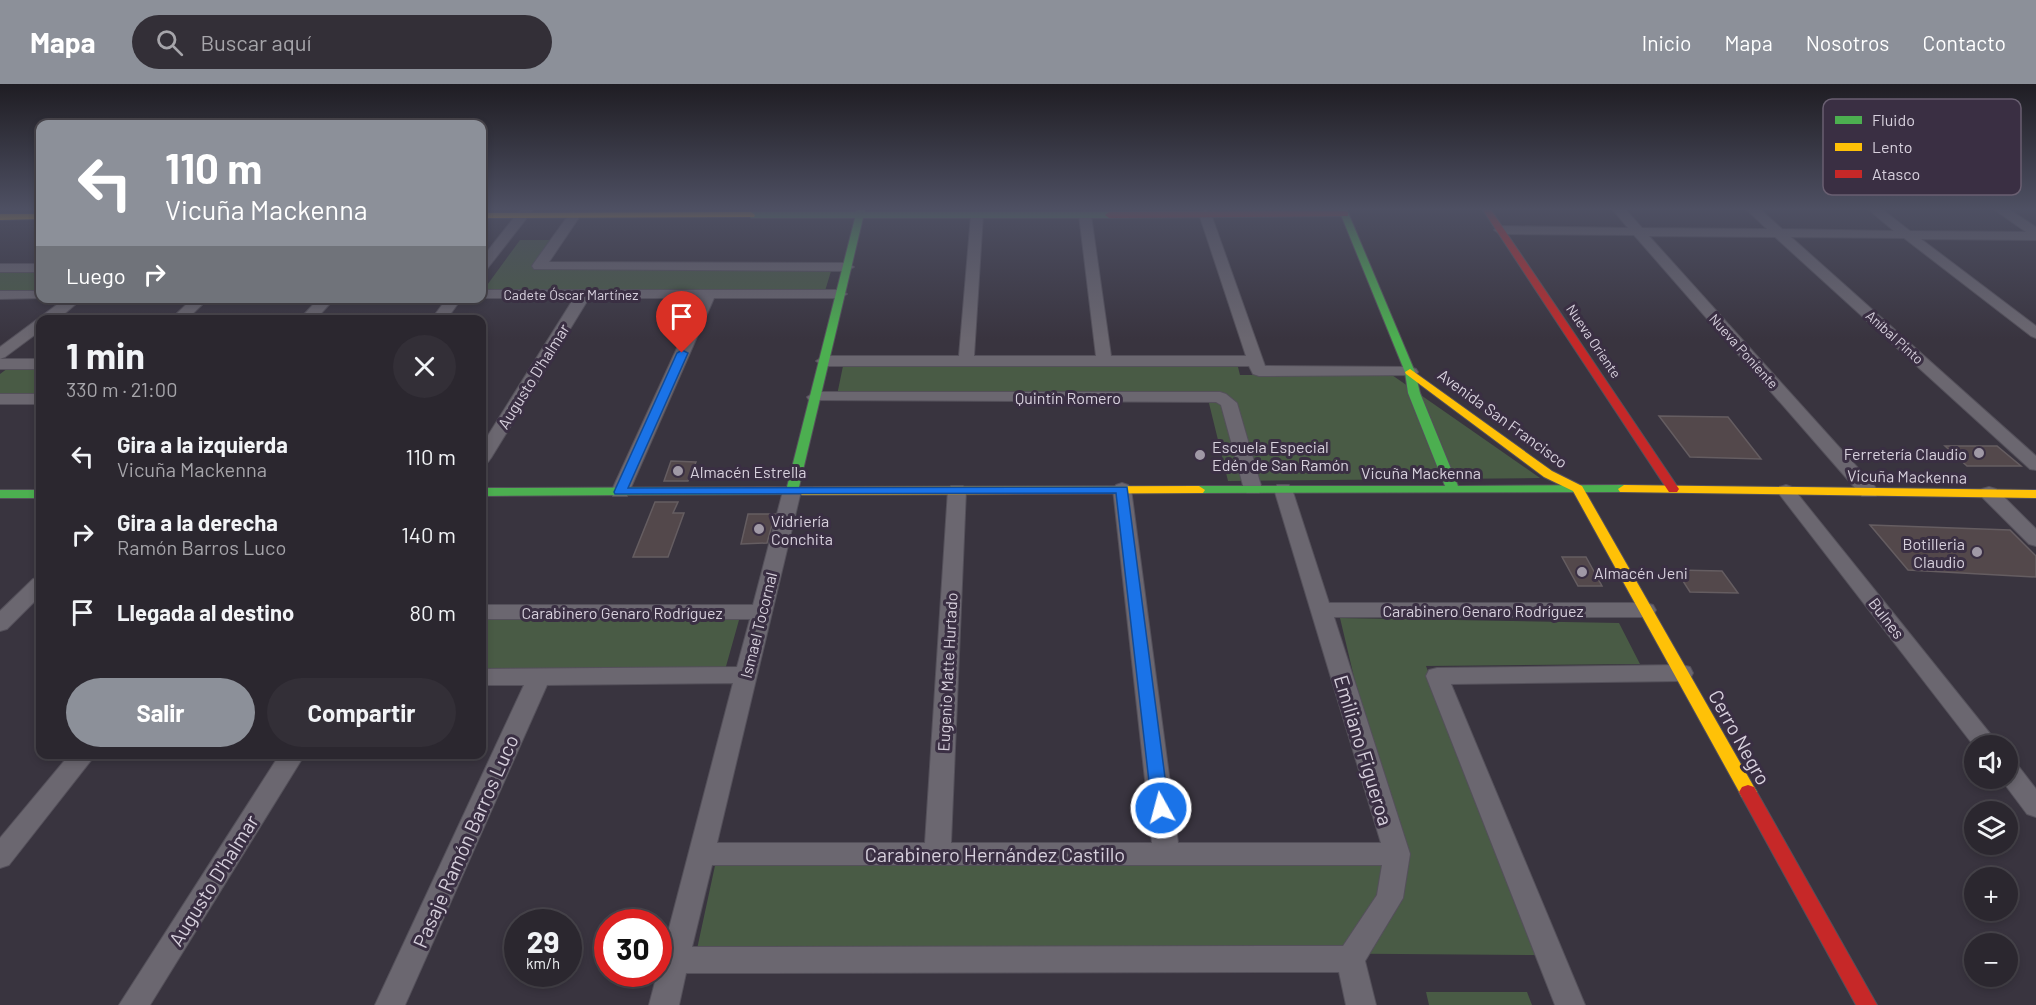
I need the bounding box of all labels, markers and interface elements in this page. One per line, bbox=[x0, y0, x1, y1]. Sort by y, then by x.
search box bbox=[132, 15, 552, 69]
text: Mapa bbox=[30, 25, 96, 59]
icon: search bbox=[153, 26, 186, 59]
text: Buscar aquí bbox=[201, 29, 311, 55]
text: Inicio bbox=[1642, 30, 1692, 55]
text: Mapa bbox=[1725, 30, 1773, 55]
text: Nosotros bbox=[1806, 30, 1889, 55]
text: Contacto bbox=[1922, 30, 2006, 55]
legend bbox=[1823, 99, 2021, 195]
text: Fluido bbox=[1872, 110, 1915, 129]
text: Lento bbox=[1872, 137, 1913, 156]
text: 110 m bbox=[165, 142, 262, 192]
icon: left bbox=[66, 144, 144, 222]
text: Atasco bbox=[1872, 164, 1920, 183]
text: Vicuña Mackenna bbox=[165, 193, 368, 225]
icon: right bbox=[138, 258, 171, 291]
text: Luego bbox=[66, 262, 126, 288]
street label: Cadete Óscar Martínez bbox=[503, 286, 639, 303]
pin bbox=[656, 291, 707, 353]
icon: arrive bbox=[665, 300, 698, 333]
street label: Nueva Oriente bbox=[1563, 301, 1625, 381]
street label: Aníbal Pinto bbox=[1863, 307, 1927, 367]
street label: Nueva Poniente bbox=[1706, 310, 1782, 392]
street label: Augusto D'halmar bbox=[493, 320, 573, 432]
text: 1 min bbox=[66, 333, 145, 376]
button: close bbox=[393, 335, 456, 398]
street label: Avenida San Francisco bbox=[1434, 365, 1572, 471]
text: 330 m · 21:00 bbox=[66, 377, 177, 401]
street label: Quintín Romero bbox=[1015, 388, 1121, 407]
text: Gira a la izquierda bbox=[117, 431, 288, 457]
place label: Escuela Especial Edén de San Ramón bbox=[1212, 437, 1349, 474]
icon: left bbox=[66, 440, 99, 473]
text: 110 m bbox=[406, 443, 456, 469]
place label: Ferretería Claudio bbox=[1844, 444, 1967, 463]
marker: Ferretería Claudio bbox=[1972, 446, 1986, 460]
marker: Escuela Especial Edén de San Ramón bbox=[1193, 448, 1207, 462]
text: Vicuña Mackenna bbox=[117, 457, 267, 481]
place label: Almacén Estrella bbox=[690, 462, 806, 481]
street label: Vicuña Mackenna bbox=[1361, 463, 1481, 482]
marker: Almacén Estrella bbox=[671, 464, 685, 478]
street label: Vicuña Mackenna bbox=[1847, 465, 1967, 487]
text: Gira a la derecha bbox=[117, 509, 278, 535]
place label: Vidriería Conchita bbox=[771, 511, 833, 548]
icon: right bbox=[66, 518, 99, 551]
text: 140 m bbox=[401, 521, 456, 547]
marker: Vidriería Conchita bbox=[752, 522, 766, 536]
place label: Botilleria Claudio bbox=[1902, 534, 1965, 571]
text: Ramón Barros Luco bbox=[117, 535, 286, 559]
marker: Botilleria Claudio bbox=[1970, 545, 1984, 559]
place label: Almacén Jeni bbox=[1594, 563, 1688, 582]
marker: Almacén Jeni bbox=[1575, 565, 1589, 579]
street label: Ismael Tocornal bbox=[736, 570, 780, 680]
street label: Eugenio Matte Hurtado bbox=[933, 592, 961, 752]
street label: Bulnes bbox=[1865, 594, 1909, 642]
icon: arrive bbox=[66, 596, 99, 629]
text: Llegada al destino bbox=[117, 599, 294, 625]
text: 80 m bbox=[410, 599, 456, 625]
street label: Carabinero Genaro Rodríguez bbox=[1382, 601, 1584, 620]
street label: Carabinero Genaro Rodríguez bbox=[521, 603, 723, 622]
street label: Emiliano Figueroa bbox=[1330, 672, 1398, 828]
button: Salir bbox=[66, 678, 255, 747]
button: Compartir bbox=[267, 678, 456, 747]
street label: Cerro Negro bbox=[1704, 685, 1776, 789]
street label: Pasaje Ramón Barros Luco bbox=[407, 731, 523, 951]
map controls bbox=[1964, 735, 2018, 987]
button: sound bbox=[1964, 735, 2018, 789]
position arrow bbox=[1129, 776, 1193, 840]
button: layers bbox=[1964, 801, 2018, 855]
street label: Augusto D'halmar bbox=[163, 810, 263, 950]
street label: Carabinero Hernández Castillo bbox=[865, 842, 1125, 866]
button: + bbox=[1964, 867, 2018, 921]
speed limit sign: 30 bbox=[594, 909, 672, 987]
text: 29 bbox=[527, 923, 559, 959]
button: − bbox=[1964, 933, 2018, 987]
text: km/h bbox=[526, 954, 560, 972]

